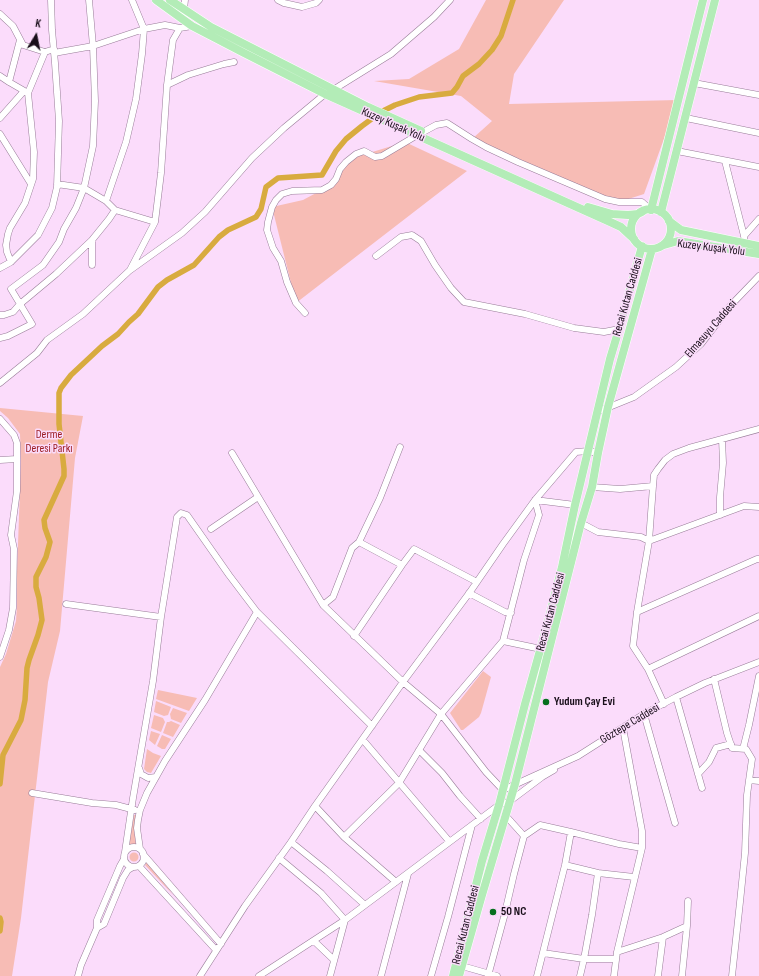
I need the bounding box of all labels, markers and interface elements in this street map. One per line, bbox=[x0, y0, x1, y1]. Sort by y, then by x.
north arrow bbox=[16, 16, 56, 56]
text: K bbox=[34, 17, 42, 31]
street label: Kuzey Kuşak Yolu bbox=[359, 105, 427, 145]
street label: Kuzey Kuşak Yolu bbox=[676, 237, 746, 259]
street label: Recai Kutan Caddesi bbox=[610, 256, 646, 338]
street label: Elmasuyu Caddesi bbox=[682, 297, 740, 361]
park label: Derme Deresi Parkı bbox=[25, 428, 73, 456]
street label: Recai Kutan Caddesi bbox=[534, 571, 568, 653]
place label: Yudum Çay Evi bbox=[554, 695, 615, 709]
marker: Yudum Çay Evi bbox=[541, 697, 551, 707]
street label: Göztepe Caddesi bbox=[598, 701, 662, 747]
street label: Recai Kutan Caddesi bbox=[449, 884, 483, 966]
place label: 50 NC bbox=[501, 905, 526, 919]
marker: 50 NC bbox=[488, 907, 498, 917]

